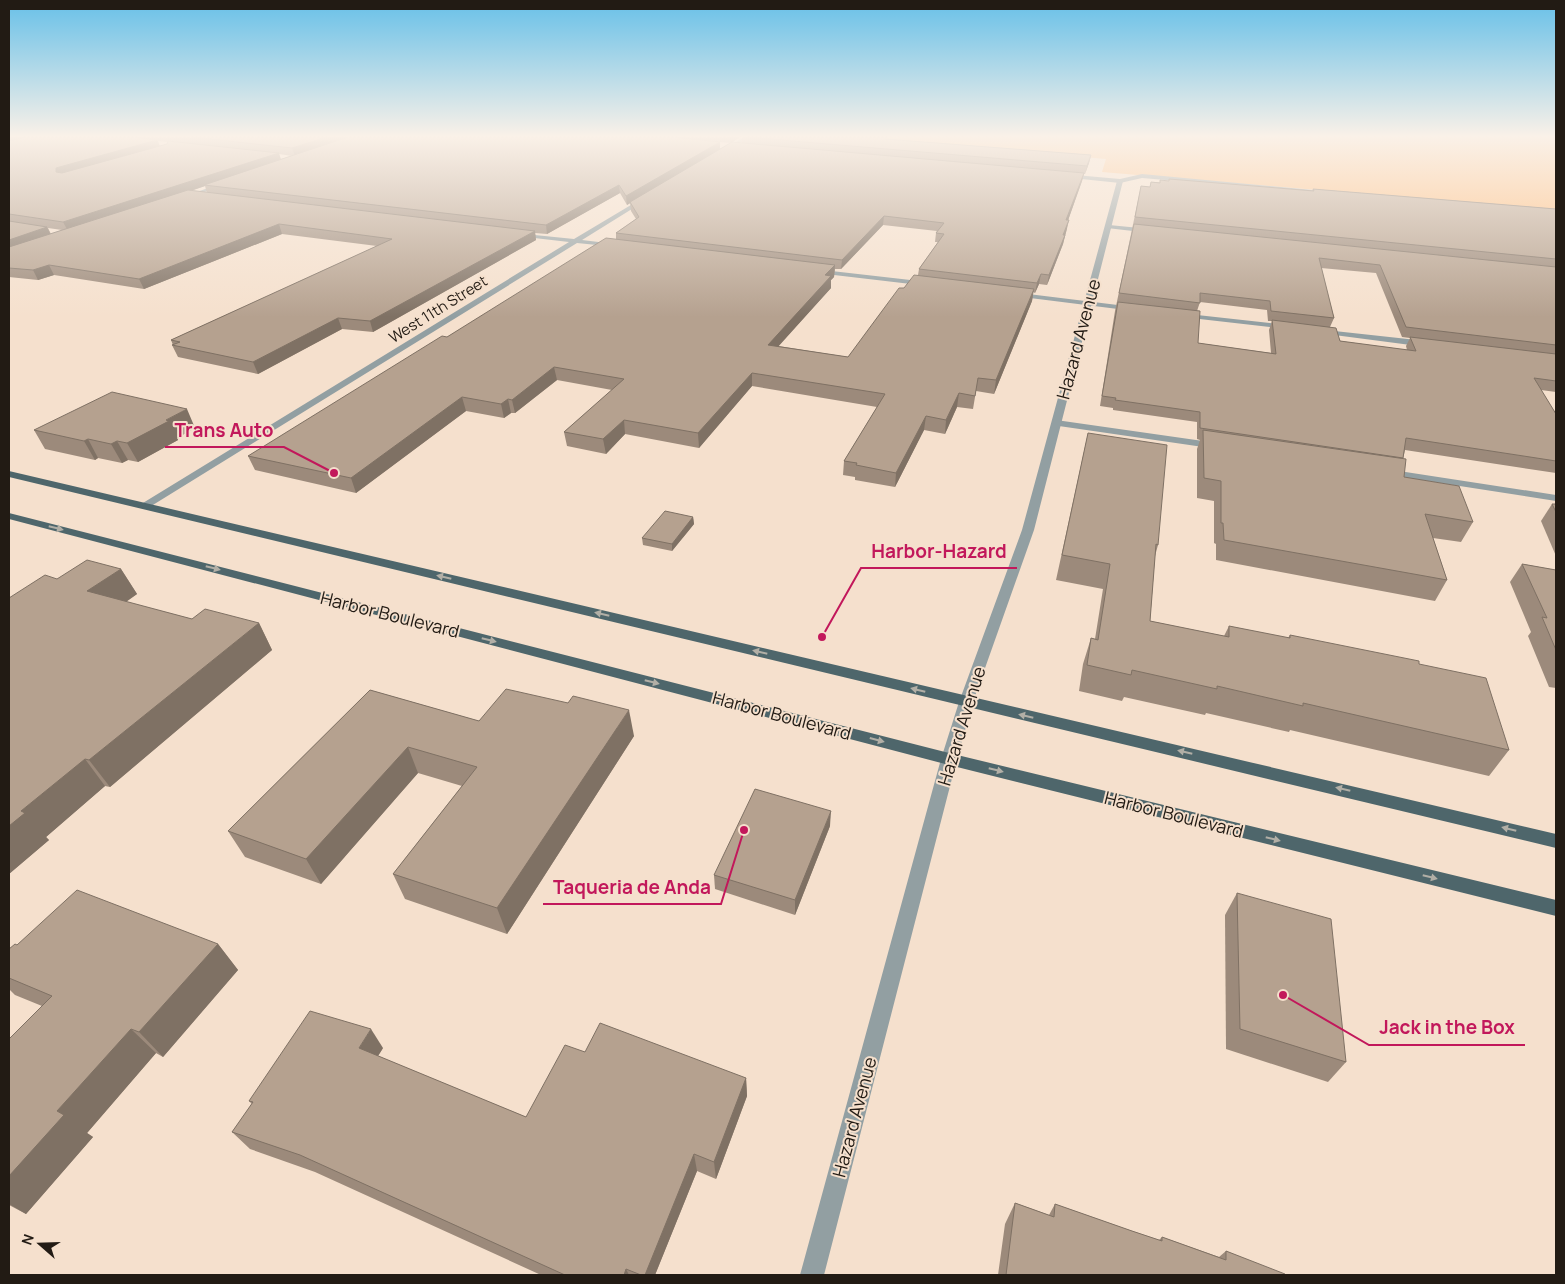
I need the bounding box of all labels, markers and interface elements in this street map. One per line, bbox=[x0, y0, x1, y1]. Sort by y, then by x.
street label: West 11th Street bbox=[385, 270, 491, 348]
street label: Hazard Avenue bbox=[1050, 276, 1106, 402]
callout: Trans Auto bbox=[165, 413, 284, 447]
text: Trans Auto bbox=[175, 417, 273, 443]
one-way arrow bbox=[48, 524, 63, 532]
callout: Harbor-Hazard bbox=[861, 534, 1017, 568]
text: Harbor-Hazard bbox=[871, 538, 1007, 564]
one-way arrow bbox=[206, 565, 221, 573]
one-way arrow bbox=[437, 573, 452, 581]
street label: Harbor Boulevard bbox=[318, 585, 462, 643]
one-way arrow bbox=[595, 610, 610, 618]
one-way arrow bbox=[482, 636, 497, 644]
one-way arrow bbox=[753, 648, 768, 656]
street label: Hazard Avenue bbox=[931, 663, 991, 789]
one-way arrow bbox=[645, 678, 660, 686]
street label: Harbor Boulevard bbox=[710, 685, 854, 745]
one-way arrow bbox=[911, 686, 926, 694]
one-way arrow bbox=[1019, 712, 1034, 720]
one-way arrow bbox=[870, 736, 885, 744]
one-way arrow bbox=[1177, 748, 1192, 756]
one-way arrow bbox=[989, 766, 1004, 774]
street label: Harbor Boulevard bbox=[1102, 785, 1246, 843]
one-way arrow bbox=[1335, 785, 1350, 793]
one-way arrow bbox=[1501, 825, 1516, 833]
one-way arrow bbox=[1265, 835, 1280, 843]
callout: Taqueria de Anda bbox=[543, 870, 721, 904]
text: Taqueria de Anda bbox=[553, 874, 711, 900]
one-way arrow bbox=[1423, 874, 1438, 882]
callout: Jack in the Box bbox=[1369, 1011, 1525, 1045]
text: Jack in the Box bbox=[1379, 1014, 1515, 1040]
street label: Hazard Avenue bbox=[826, 1054, 882, 1180]
north arrow bbox=[15, 1219, 65, 1269]
text: N bbox=[17, 1231, 38, 1247]

